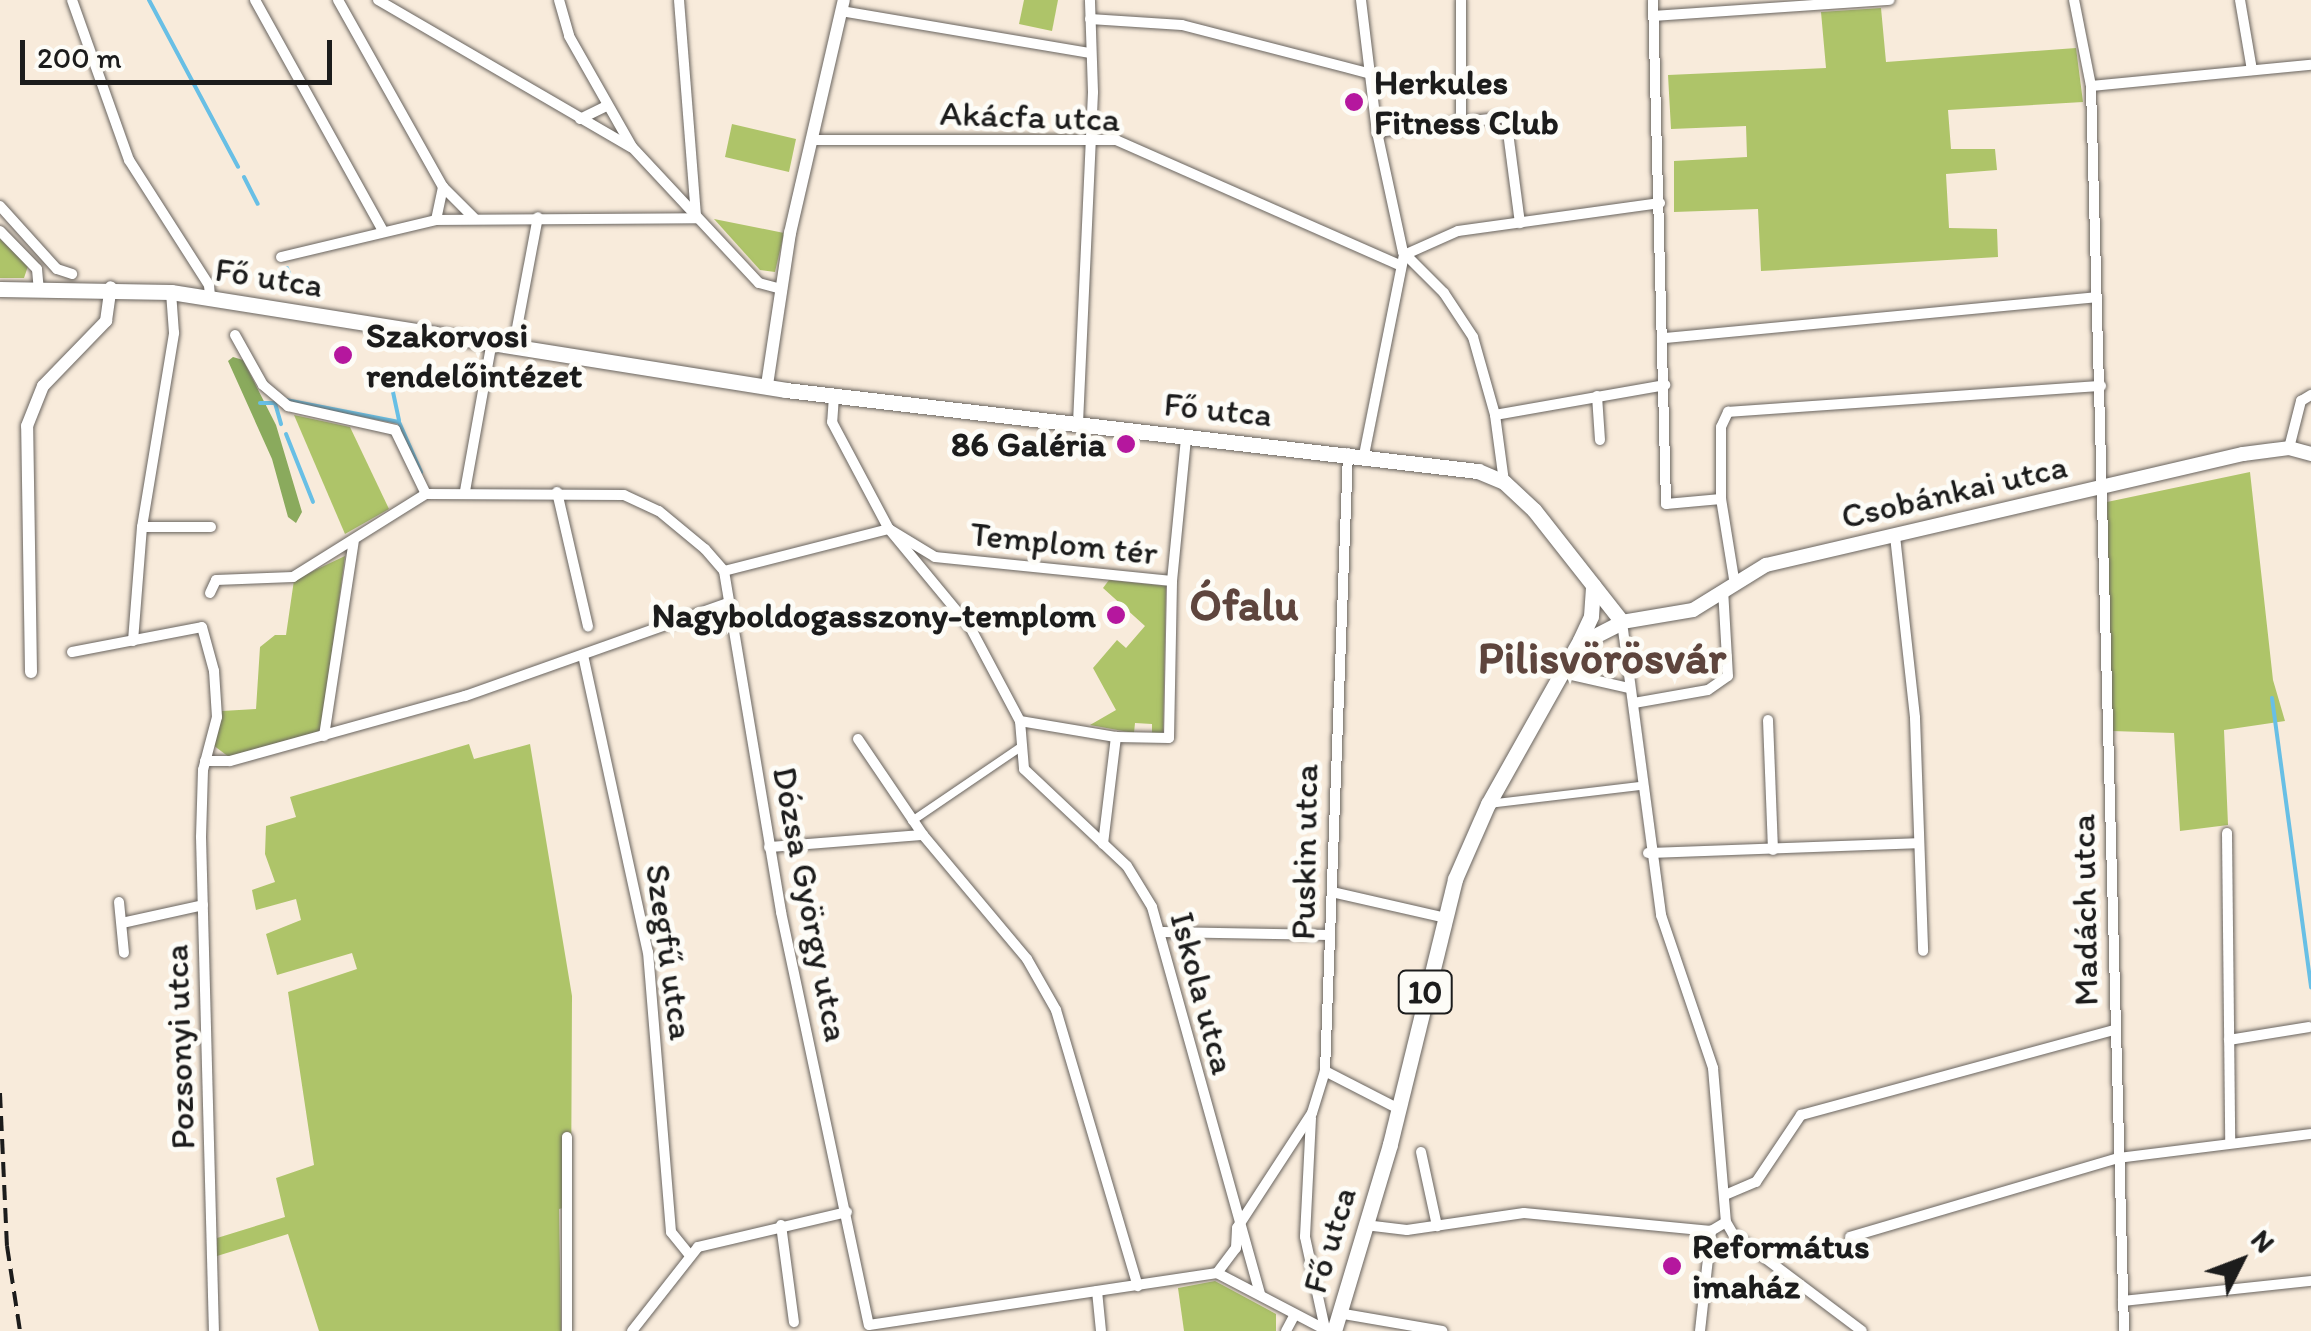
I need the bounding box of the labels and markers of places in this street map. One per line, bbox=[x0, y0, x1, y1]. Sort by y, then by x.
place label: Herkules Fitness Club bbox=[1374, 61, 1559, 143]
marker: Herkules Fitness Club bbox=[1343, 91, 1365, 113]
place label: Szakorvosi rendelőintézet bbox=[366, 314, 582, 396]
marker: Szakorvosi rendelőintézet bbox=[330, 342, 356, 368]
place label: 86 Galéria bbox=[951, 423, 1106, 465]
marker: 86 Galéria bbox=[1115, 433, 1137, 455]
place label: Nagyboldogasszony-templom bbox=[652, 594, 1096, 636]
marker: Nagyboldogasszony-templom bbox=[1105, 604, 1127, 626]
place label: Református imaház bbox=[1692, 1225, 1870, 1307]
marker: Református imaház bbox=[1661, 1255, 1683, 1277]

